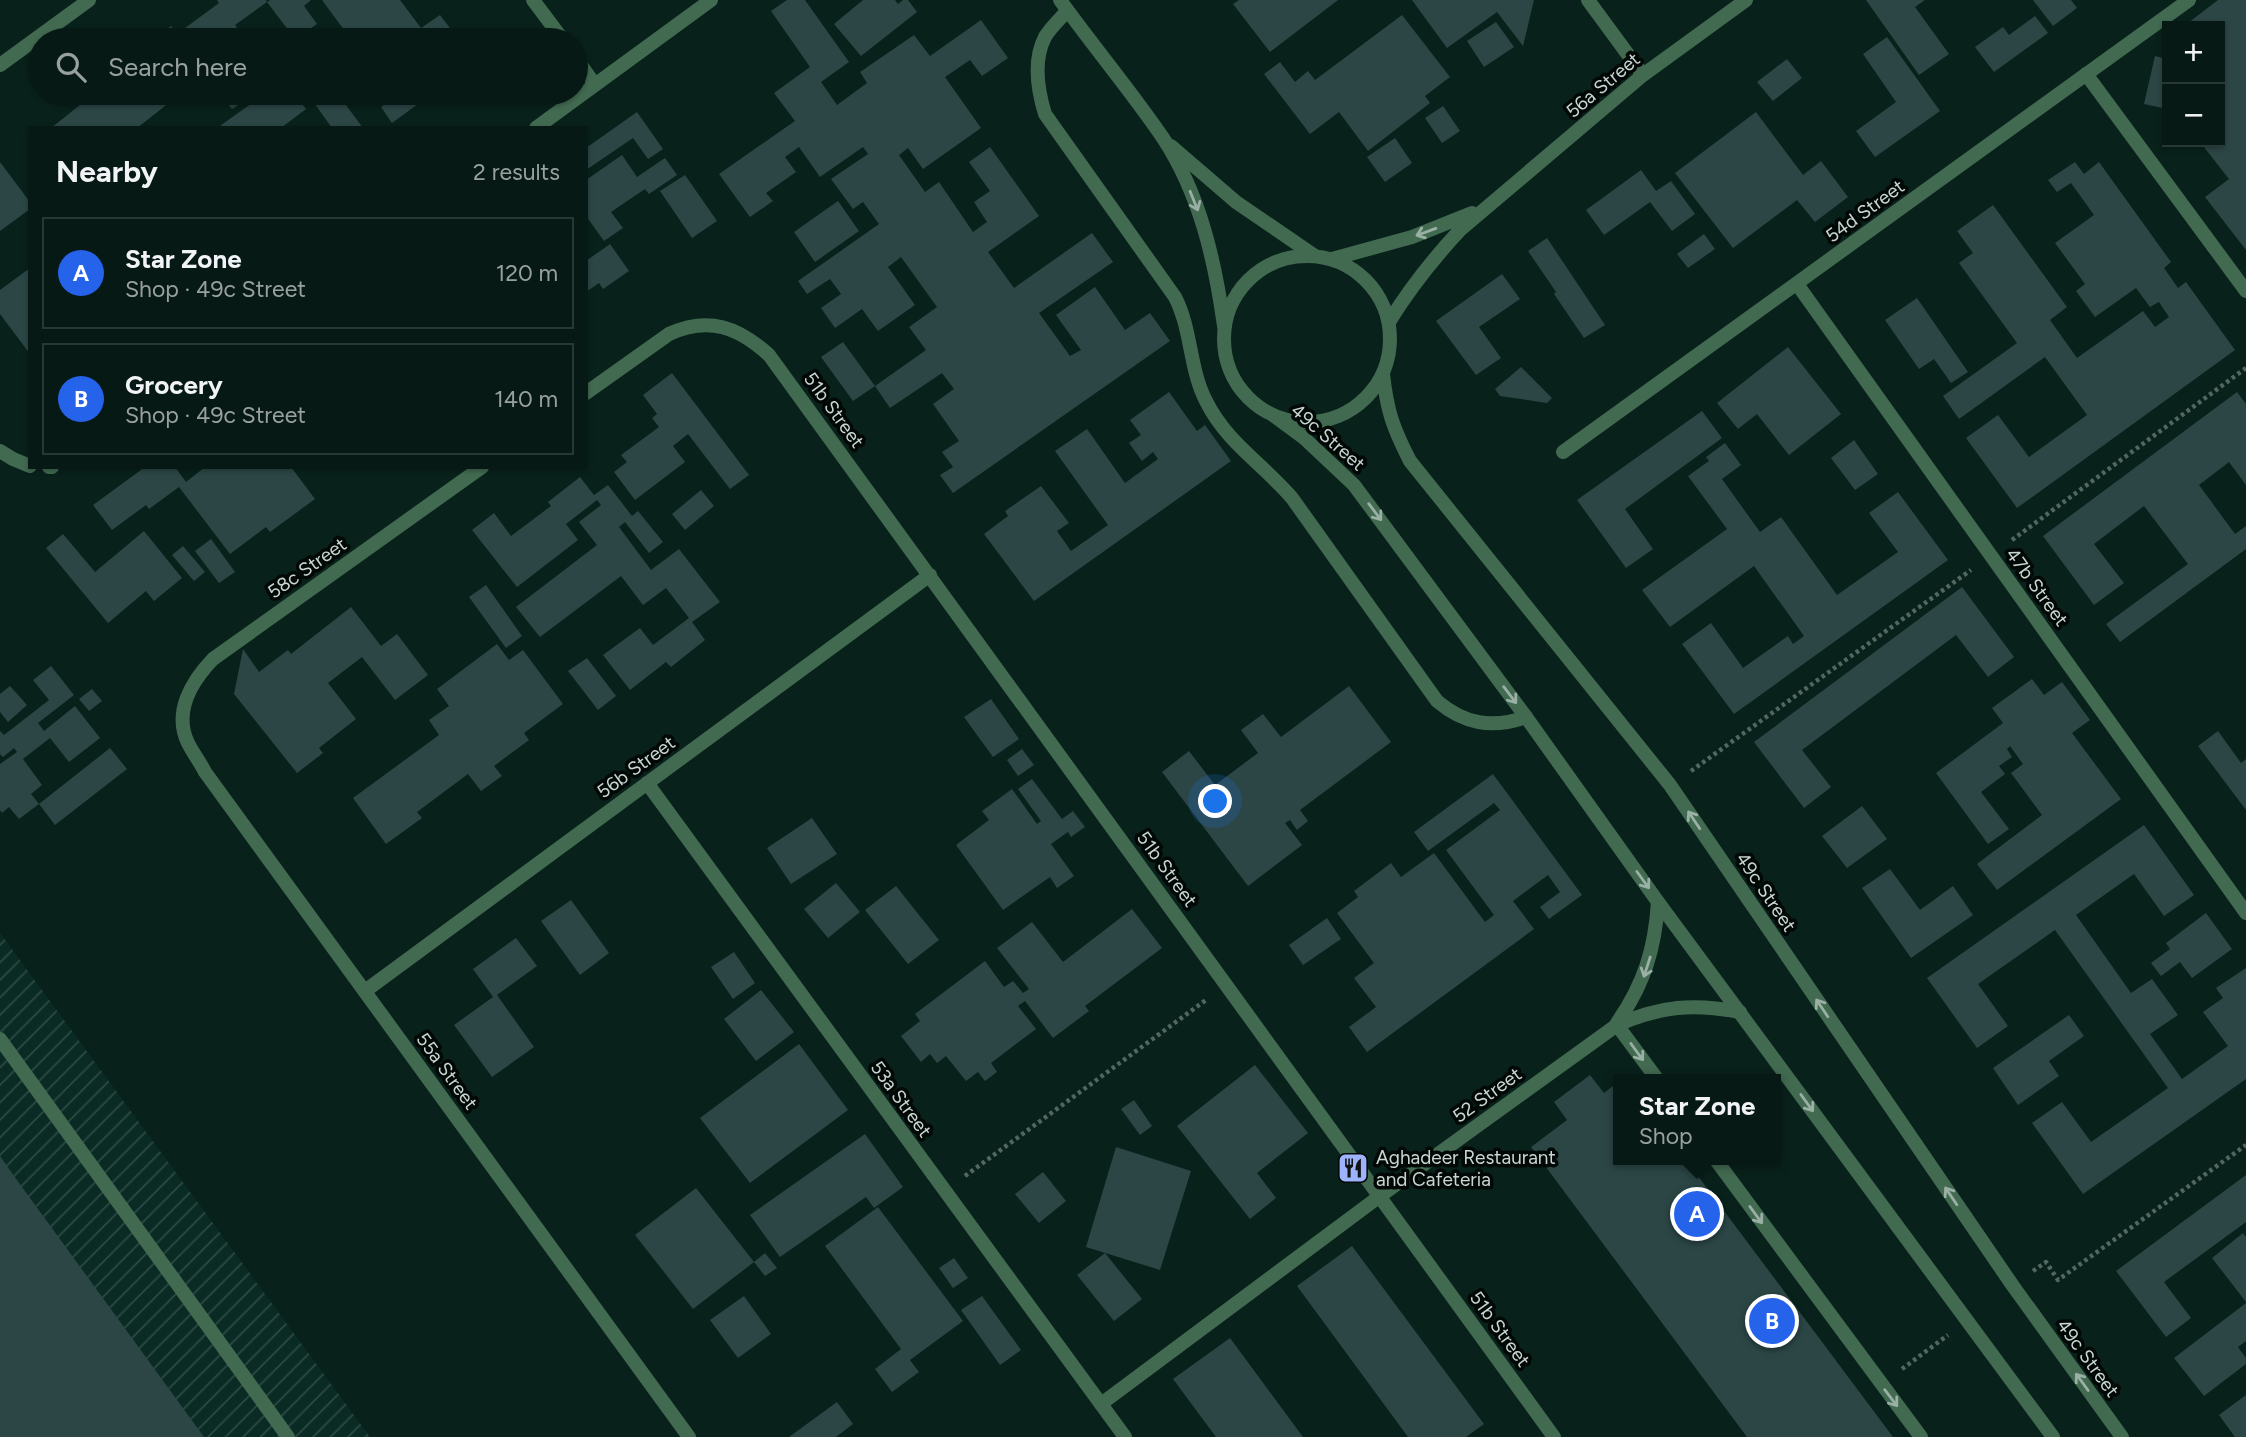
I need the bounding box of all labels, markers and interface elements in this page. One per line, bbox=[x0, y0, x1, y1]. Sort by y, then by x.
map controls bbox=[2162, 21, 2225, 147]
button: + bbox=[2162, 21, 2225, 84]
search box bbox=[28, 28, 588, 105]
icon: search bbox=[52, 48, 90, 86]
street label: 56a Street bbox=[1561, 48, 1645, 122]
text: Search here bbox=[108, 51, 247, 83]
button: − bbox=[2162, 84, 2225, 147]
text: Nearby bbox=[56, 153, 158, 190]
text: 2 results bbox=[473, 158, 560, 186]
street label: 54d Street bbox=[1821, 175, 1909, 247]
one-way arrow bbox=[1188, 190, 1201, 211]
one-way arrow bbox=[1416, 226, 1438, 239]
text: Star Zone bbox=[125, 243, 242, 275]
text: A bbox=[73, 259, 89, 287]
text: 120 m bbox=[496, 259, 558, 287]
text: Shop · 49c Street bbox=[125, 275, 306, 303]
street label: 51b Street bbox=[799, 368, 869, 452]
text: Grocery bbox=[125, 369, 223, 401]
text: B bbox=[74, 385, 88, 413]
text: 140 m bbox=[494, 385, 558, 413]
street label: 49c Street bbox=[1286, 399, 1370, 475]
text: Shop · 49c Street bbox=[125, 401, 306, 429]
one-way arrow bbox=[1367, 503, 1382, 521]
street label: 58c Street bbox=[263, 533, 351, 603]
street label: 47b Street bbox=[2001, 543, 2073, 631]
one-way arrow bbox=[1503, 685, 1517, 704]
street label: 56b Street bbox=[593, 731, 679, 803]
your location bbox=[1198, 784, 1232, 818]
one-way arrow bbox=[1687, 811, 1701, 830]
street label: 51b Street bbox=[1132, 827, 1202, 911]
street label: 49c Street bbox=[1731, 848, 1801, 936]
one-way arrow bbox=[1636, 870, 1650, 889]
one-way arrow bbox=[1640, 955, 1652, 977]
one-way arrow bbox=[1815, 999, 1829, 1018]
street label: 55a Street bbox=[411, 1028, 483, 1114]
one-way arrow bbox=[1629, 1042, 1644, 1061]
street label: 53a Street bbox=[866, 1056, 936, 1142]
street label: 52 Street bbox=[1448, 1062, 1526, 1128]
popup bbox=[1613, 1074, 1781, 1165]
text: Star Zone bbox=[1639, 1090, 1755, 1122]
one-way arrow bbox=[1799, 1093, 1814, 1111]
text: Shop bbox=[1639, 1122, 1693, 1150]
place label: Aghadeer Restaurant and Cafeteria bbox=[1376, 1146, 1556, 1191]
restaurant icon: Aghadeer Restaurant and Cafeteria bbox=[1336, 1151, 1370, 1185]
one-way arrow bbox=[1944, 1186, 1958, 1206]
pin: A bbox=[1674, 1188, 1720, 1240]
one-way arrow bbox=[1749, 1205, 1764, 1224]
street label: 51b Street bbox=[1465, 1287, 1535, 1371]
pin: B bbox=[1749, 1295, 1795, 1347]
street label: 49c Street bbox=[2052, 1315, 2124, 1401]
one-way arrow bbox=[2075, 1373, 2089, 1392]
one-way arrow bbox=[1884, 1388, 1899, 1406]

